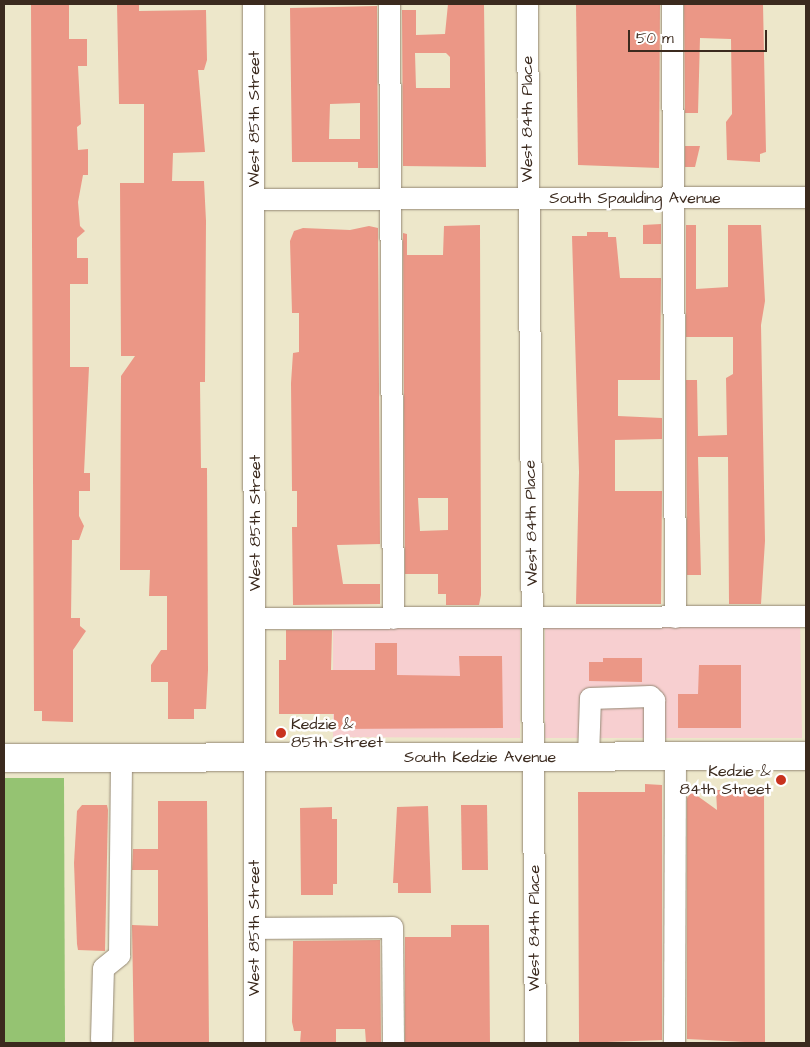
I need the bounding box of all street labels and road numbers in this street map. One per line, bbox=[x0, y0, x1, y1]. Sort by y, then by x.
street label: West 85th Street bbox=[244, 51, 264, 187]
street label: West 84th Place bbox=[517, 56, 537, 182]
street label: South Spaulding Avenue bbox=[549, 188, 721, 208]
street label: West 85th Street bbox=[245, 455, 265, 591]
street label: West 84th Place bbox=[520, 460, 542, 586]
street label: South Kedzie Avenue bbox=[404, 747, 556, 767]
street label: West 85th Street bbox=[244, 860, 264, 996]
street label: West 84th Place bbox=[524, 865, 544, 991]

